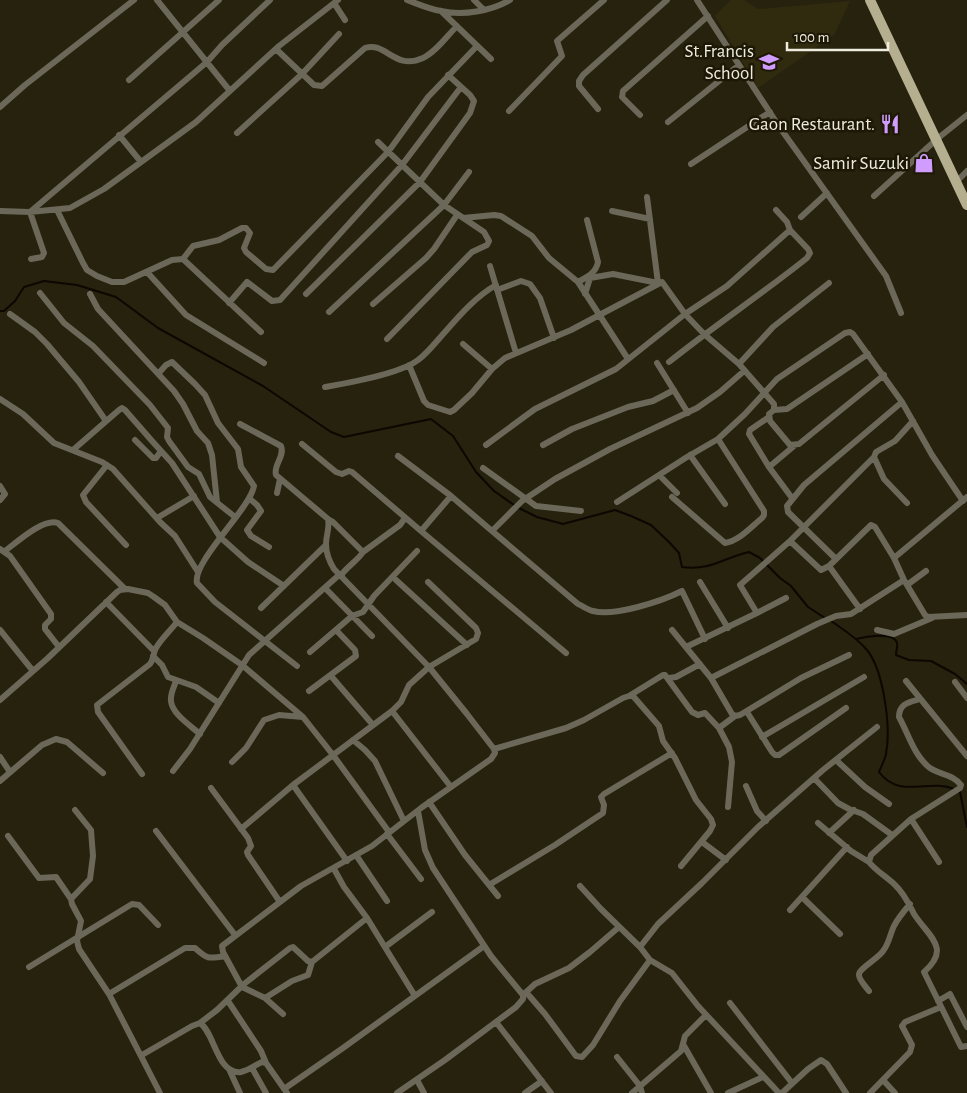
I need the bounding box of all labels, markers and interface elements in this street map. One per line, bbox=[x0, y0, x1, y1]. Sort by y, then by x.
scale bar bbox=[787, 20, 888, 52]
text: 100 m bbox=[794, 30, 829, 45]
place label: St.Francis School bbox=[684, 42, 754, 83]
school or university icon: St.Francis School bbox=[758, 51, 780, 73]
restaurant icon: Gaon Restaurant. bbox=[879, 113, 901, 135]
place label: Gaon Restaurant. bbox=[749, 115, 875, 134]
shop icon: Samir Suzuki bbox=[913, 152, 935, 174]
place label: Samir Suzuki bbox=[813, 154, 909, 173]

